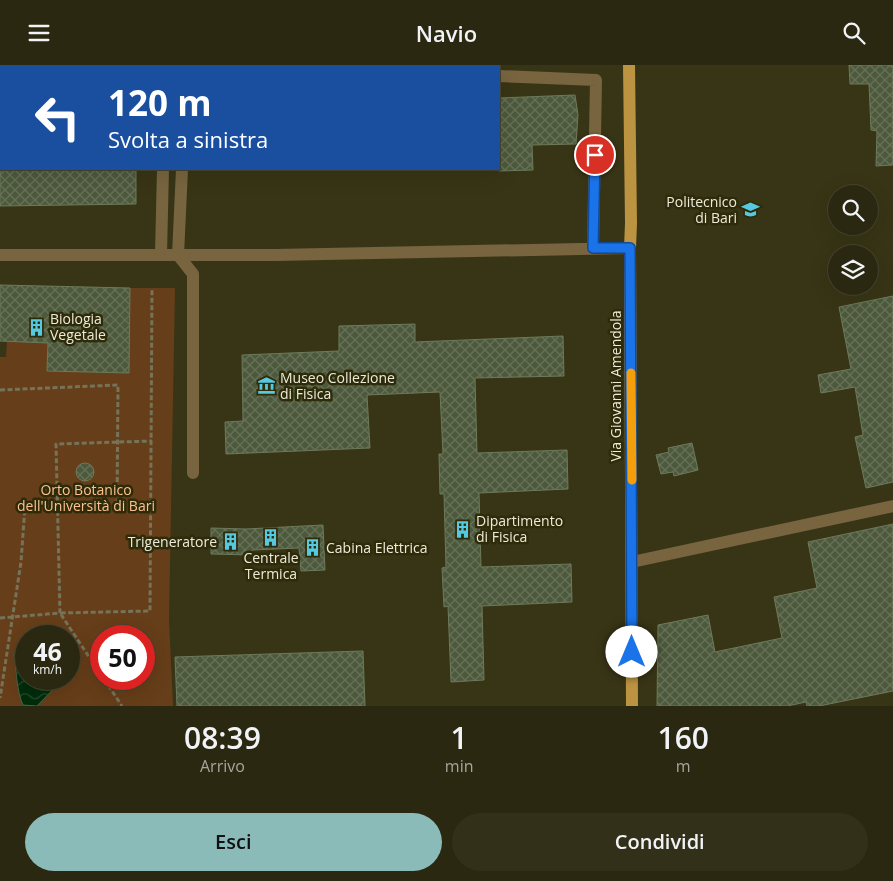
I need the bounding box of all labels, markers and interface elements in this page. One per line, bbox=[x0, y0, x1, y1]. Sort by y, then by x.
text: Navio bbox=[416, 18, 477, 48]
icon: menu bbox=[25, 19, 53, 47]
icon: search bbox=[840, 19, 868, 47]
text: 120 m bbox=[108, 79, 212, 126]
icon: left bbox=[25, 85, 90, 150]
text: Svolta a sinistra bbox=[108, 124, 268, 154]
pin bbox=[574, 134, 616, 176]
icon: arrive bbox=[581, 141, 609, 169]
map controls bbox=[828, 185, 878, 295]
button: search bbox=[828, 185, 878, 235]
place label: Politecnico di Bari bbox=[666, 192, 737, 227]
school or university icon: Politecnico di Bari bbox=[741, 200, 761, 220]
button: layers bbox=[828, 245, 878, 295]
place label: Biologia Vegetale bbox=[50, 309, 106, 344]
street label: Via Giovanni Amendola bbox=[606, 310, 625, 462]
building icon: Biologia Vegetale bbox=[26, 317, 46, 337]
place label: Museo Collezione di Fisica bbox=[280, 368, 395, 403]
museum icon: Museo Collezione di Fisica bbox=[256, 376, 276, 396]
park label: Orto Botanico dell'Università di Bari bbox=[17, 480, 155, 515]
place label: Dipartimento di Fisica bbox=[476, 511, 563, 546]
building icon: Dipartimento di Fisica bbox=[452, 519, 472, 539]
building icon: Centrale Termica bbox=[261, 528, 281, 548]
place label: Trigeneratore bbox=[128, 532, 217, 551]
building icon: Trigeneratore bbox=[221, 532, 241, 552]
building icon: Cabina Elettrica bbox=[302, 538, 322, 558]
place label: Cabina Elettrica bbox=[326, 538, 428, 557]
place label: Centrale Termica bbox=[243, 548, 299, 583]
speed limit sign: 50 bbox=[90, 625, 155, 690]
position arrow bbox=[605, 625, 657, 677]
text: 46 bbox=[33, 634, 62, 668]
text: km/h bbox=[33, 661, 62, 678]
text: 08:39 bbox=[184, 717, 261, 758]
text: 1 bbox=[451, 717, 468, 758]
text: 160 bbox=[658, 717, 709, 758]
text: Arrivo bbox=[200, 755, 245, 777]
text: min bbox=[445, 755, 474, 777]
text: m bbox=[676, 755, 691, 777]
button: Esci bbox=[25, 813, 442, 871]
button: Condividi bbox=[452, 813, 868, 871]

